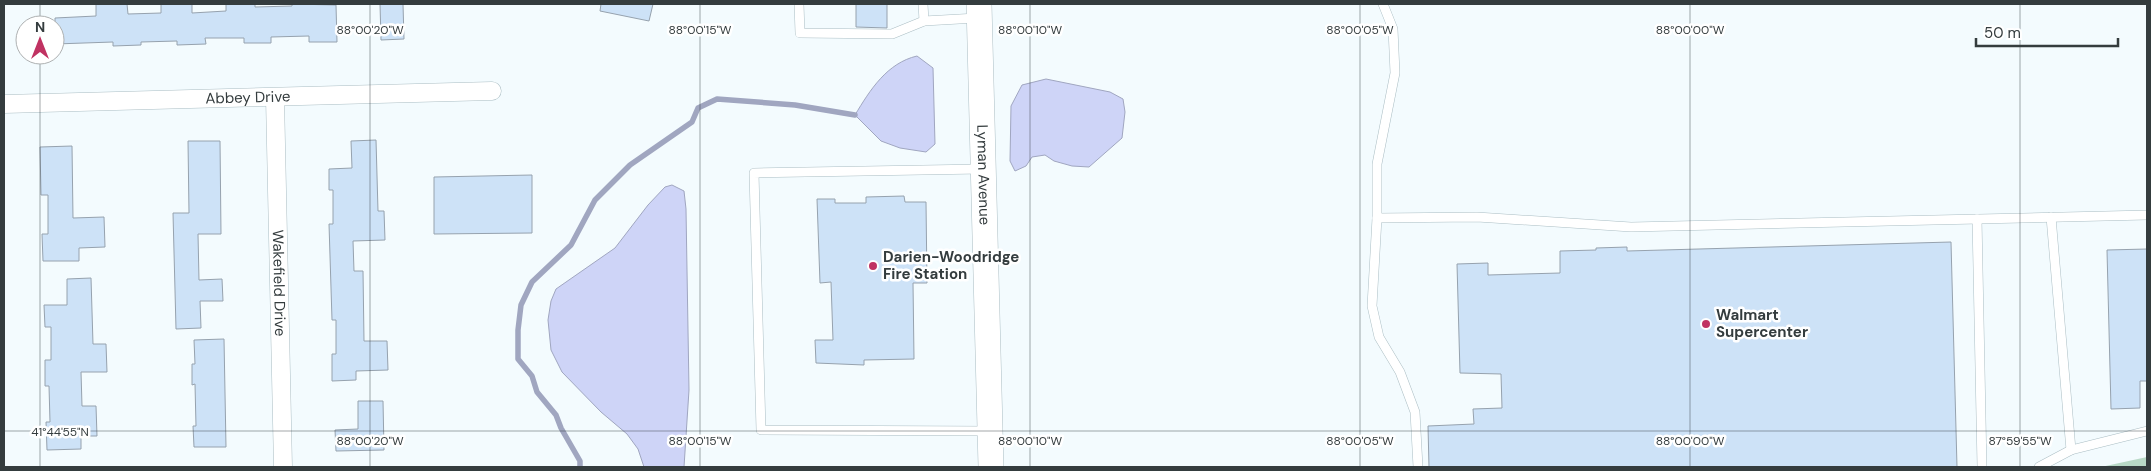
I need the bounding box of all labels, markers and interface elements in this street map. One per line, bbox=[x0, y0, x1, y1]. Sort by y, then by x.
north arrow bbox=[15, 15, 65, 65]
scale bar bbox=[1976, 15, 2118, 47]
text: N bbox=[35, 18, 45, 36]
text: 88°00'20"W bbox=[336, 22, 404, 38]
text: 88°00'15"W bbox=[668, 22, 732, 38]
text: 88°00'10"W bbox=[998, 22, 1062, 38]
text: 88°00'05"W bbox=[1326, 22, 1394, 38]
text: 88°00'00"W bbox=[1656, 22, 1725, 38]
text: 50 m bbox=[1984, 23, 2021, 43]
street label: Abbey Drive bbox=[205, 86, 291, 109]
street label: Lyman Avenue bbox=[972, 124, 995, 225]
street label: Wakefield Drive bbox=[268, 229, 290, 337]
place label: Darien-Woodridge Fire Station bbox=[883, 247, 1019, 284]
marker: Darien-Woodridge Fire Station bbox=[867, 260, 879, 272]
place label: Walmart Supercenter bbox=[1716, 305, 1808, 342]
marker: Walmart Supercenter bbox=[1700, 318, 1712, 330]
text: 41°44'55"N bbox=[31, 424, 89, 440]
text: 88°00'20"W bbox=[336, 433, 404, 449]
text: 88°00'15"W bbox=[668, 433, 732, 449]
text: 88°00'10"W bbox=[998, 433, 1062, 449]
text: 88°00'05"W bbox=[1326, 433, 1394, 449]
text: 88°00'00"W bbox=[1656, 433, 1725, 449]
text: 87°59'55"W bbox=[1988, 433, 2052, 449]

